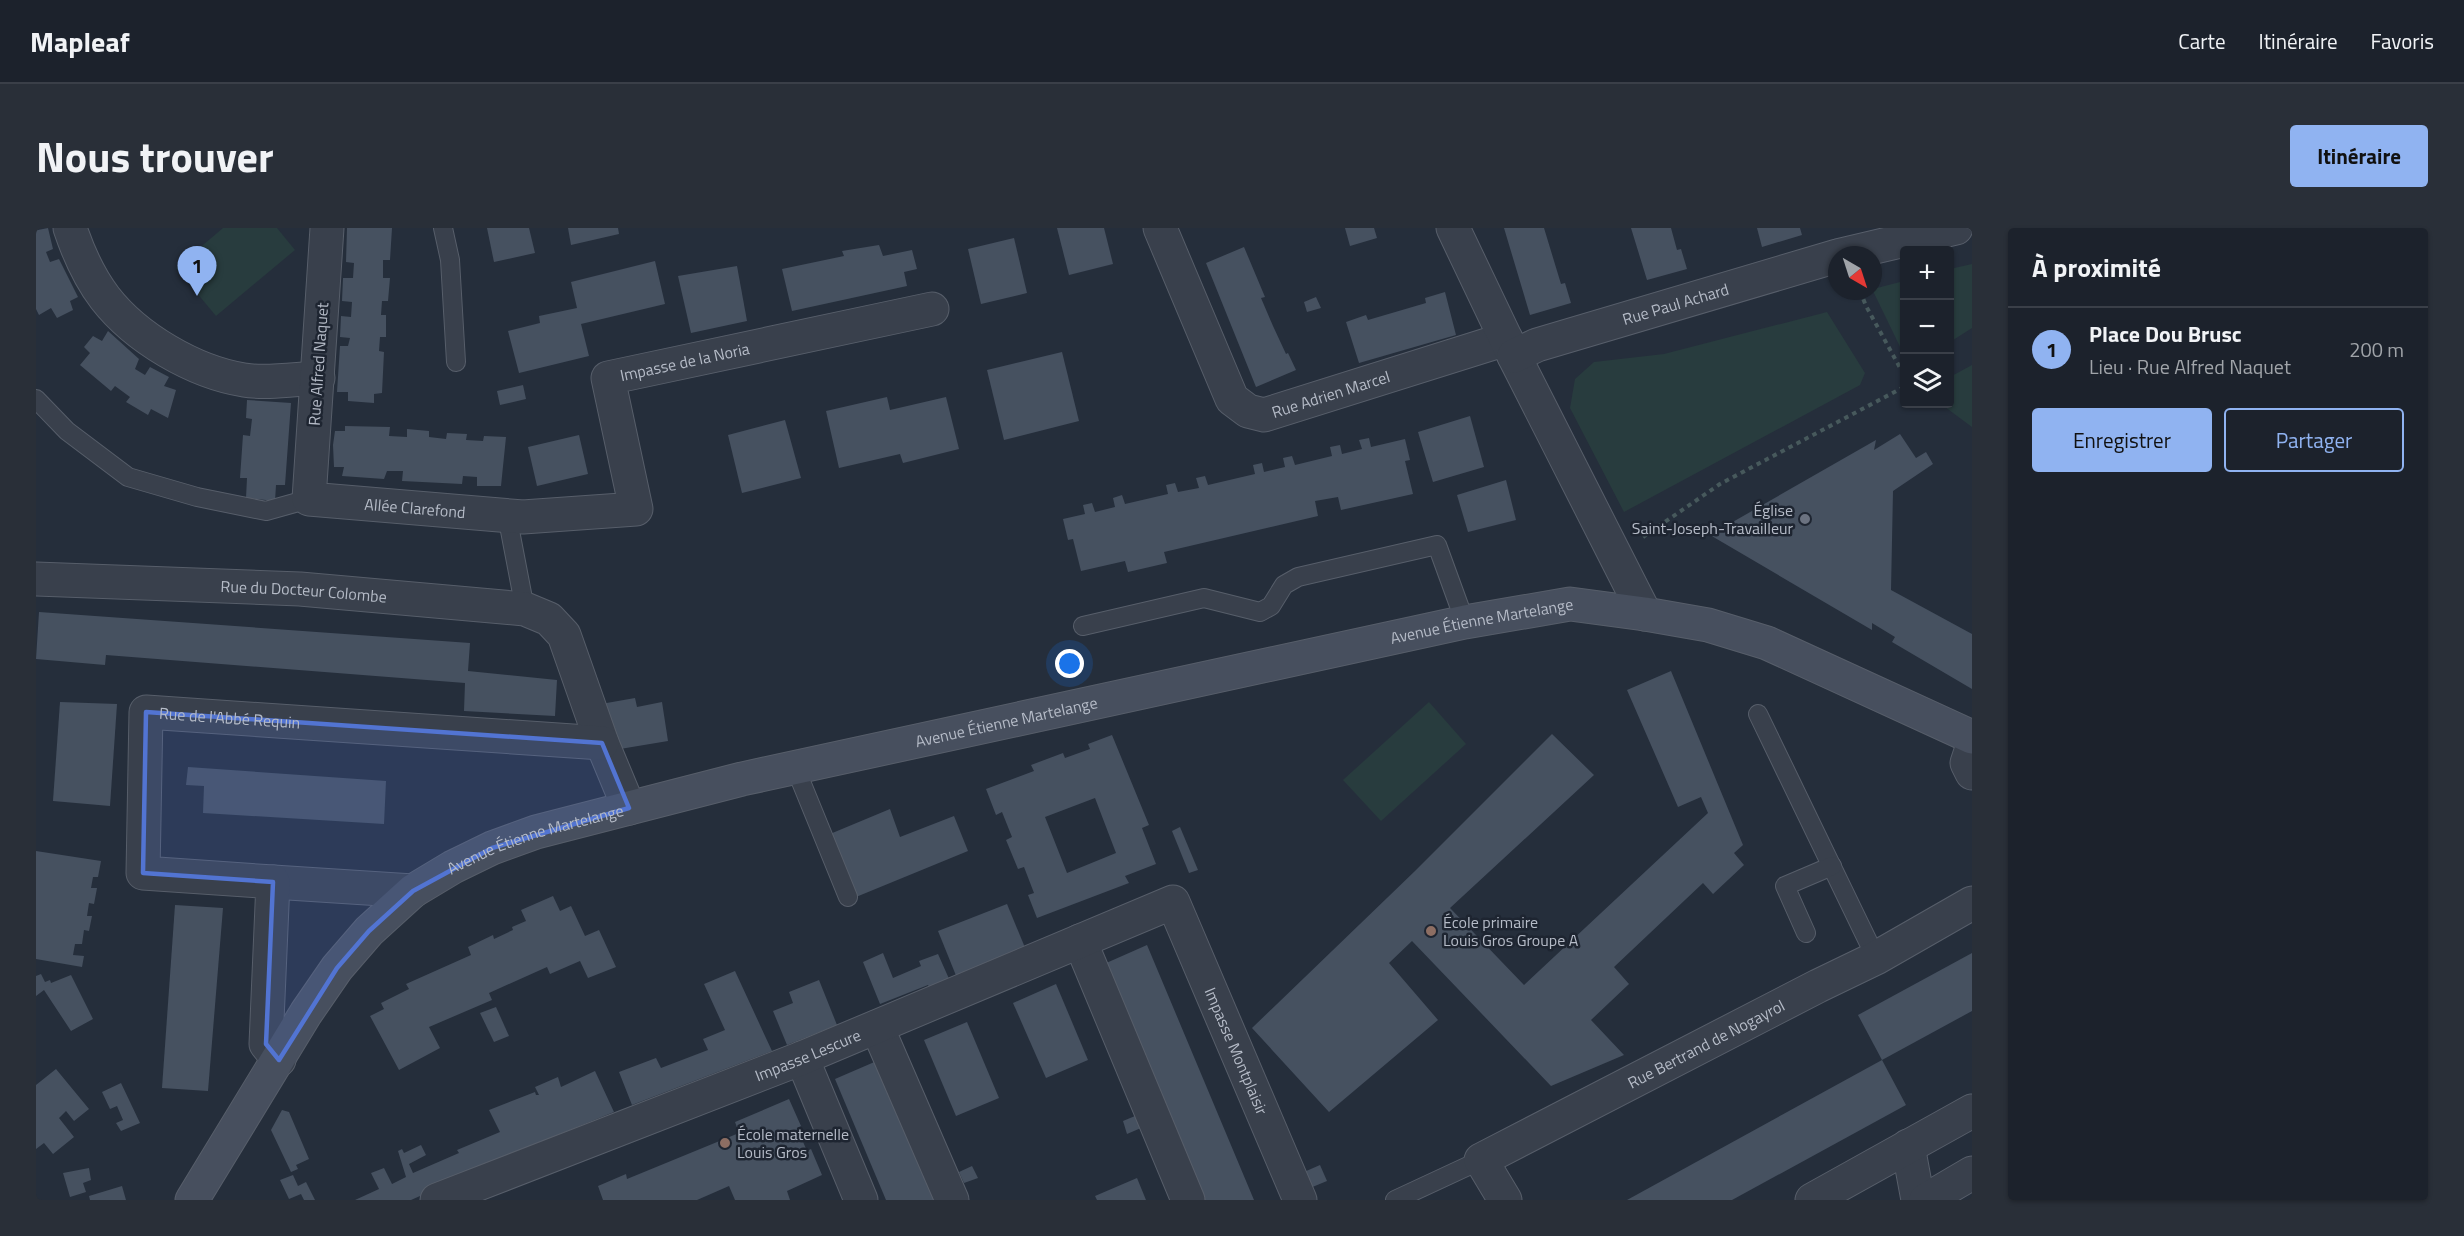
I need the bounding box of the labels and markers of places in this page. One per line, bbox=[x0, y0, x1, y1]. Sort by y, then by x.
pin: 1 bbox=[178, 247, 216, 296]
place label: Église Saint-Joseph-Travailleur bbox=[1632, 498, 1793, 540]
marker: Église Saint-Joseph-Travailleur bbox=[1798, 512, 1812, 526]
place label: École primaire Louis Gros Groupe A bbox=[1443, 910, 1579, 952]
marker: École primaire Louis Gros Groupe A bbox=[1424, 924, 1438, 938]
place label: École maternelle Louis Gros bbox=[737, 1122, 849, 1164]
marker: École maternelle Louis Gros bbox=[718, 1136, 732, 1150]

